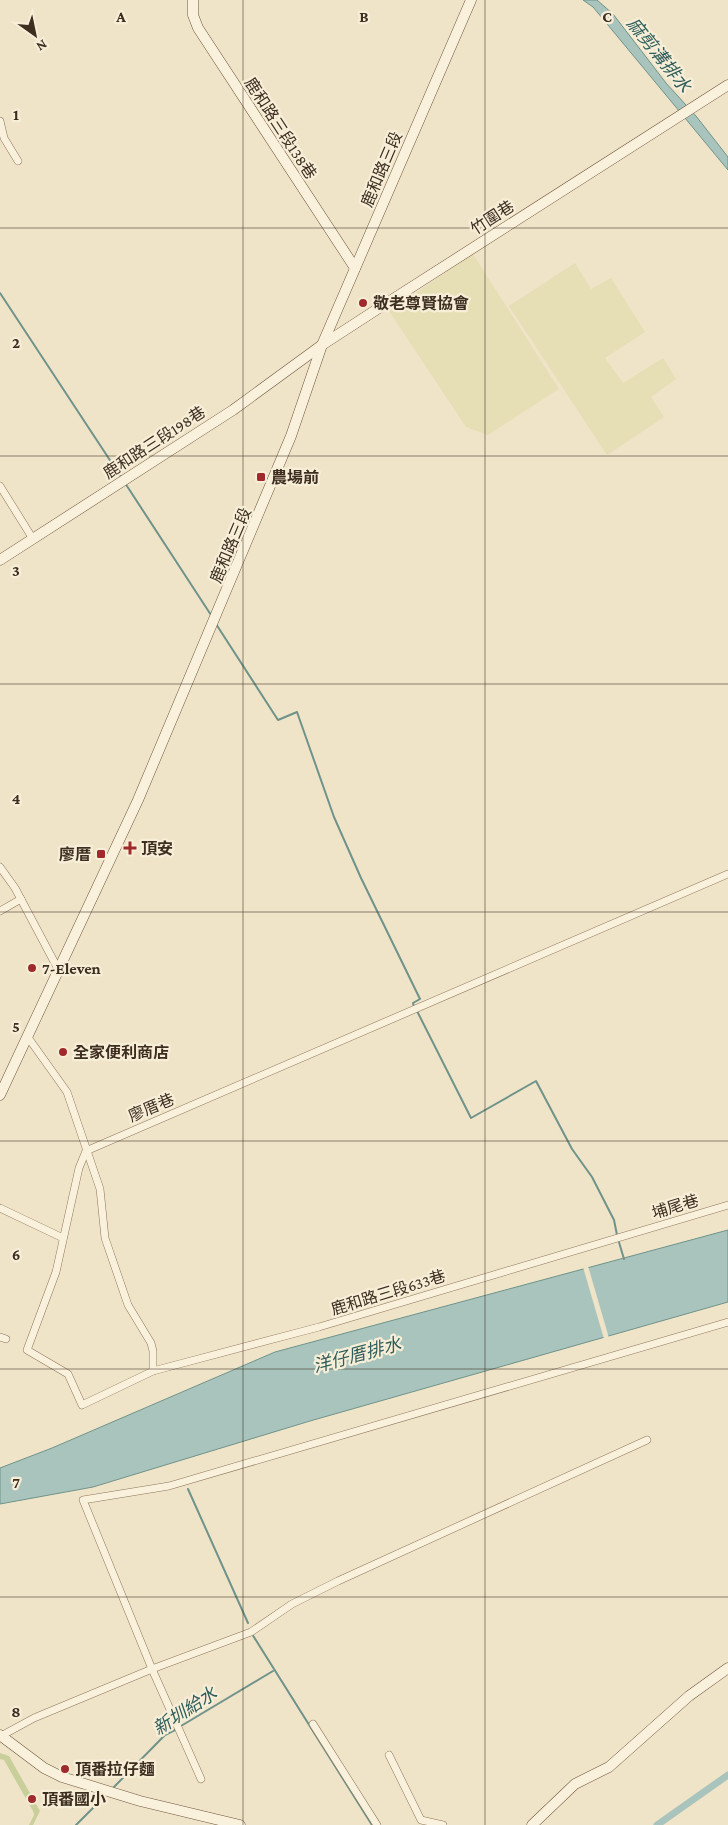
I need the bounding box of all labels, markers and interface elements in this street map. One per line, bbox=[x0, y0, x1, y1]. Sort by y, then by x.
text: A bbox=[115, 8, 126, 25]
text: B bbox=[359, 8, 369, 25]
text: C bbox=[602, 8, 612, 25]
north arrow bbox=[10, 10, 60, 60]
water label: 麻剪溝排水 bbox=[623, 14, 696, 97]
text: N bbox=[33, 37, 50, 55]
street label: 鹿和路三段138巷 bbox=[241, 74, 320, 182]
text: 1 bbox=[13, 106, 19, 123]
street label: 鹿和路三段 bbox=[358, 129, 405, 209]
street label: 竹圍巷 bbox=[468, 197, 517, 238]
place label: 敬老尊賢協會 bbox=[373, 294, 469, 312]
marker: 敬老尊賢協會 bbox=[357, 297, 369, 309]
text: 2 bbox=[12, 334, 20, 351]
street label: 鹿和路三段198巷 bbox=[100, 403, 208, 482]
place label: 農場前 bbox=[271, 469, 319, 486]
marker: 農場前 bbox=[255, 471, 267, 483]
street label: 鹿和路三段 bbox=[207, 505, 254, 585]
text: 3 bbox=[12, 562, 20, 579]
text: 4 bbox=[12, 790, 21, 807]
place label: 頂安 bbox=[141, 840, 173, 857]
marker: 頂安 bbox=[123, 841, 137, 855]
place label: 廖厝 bbox=[59, 846, 91, 863]
marker: 廖厝 bbox=[95, 848, 107, 860]
place label: 7-Eleven bbox=[42, 960, 101, 977]
marker: 7-Eleven bbox=[26, 962, 38, 974]
text: 5 bbox=[12, 1018, 20, 1035]
place label: 全家便利商店 bbox=[73, 1044, 169, 1061]
marker: 全家便利商店 bbox=[57, 1046, 69, 1058]
street label: 廖厝巷 bbox=[126, 1090, 177, 1125]
street label: 埔尾巷 bbox=[650, 1191, 701, 1222]
text: 6 bbox=[12, 1246, 20, 1263]
street label: 鹿和路三段633巷 bbox=[329, 1267, 447, 1318]
water label: 洋仔厝排水 bbox=[311, 1333, 404, 1376]
text: 7 bbox=[12, 1474, 20, 1491]
water label: 新圳給水 bbox=[149, 1682, 221, 1739]
text: 8 bbox=[11, 1703, 21, 1720]
place label: 頂番拉仔麵 bbox=[75, 1760, 155, 1778]
marker: 頂番拉仔麵 bbox=[59, 1763, 71, 1775]
place label: 頂番國小 bbox=[42, 1791, 106, 1808]
marker: 頂番國小 bbox=[26, 1793, 38, 1805]

